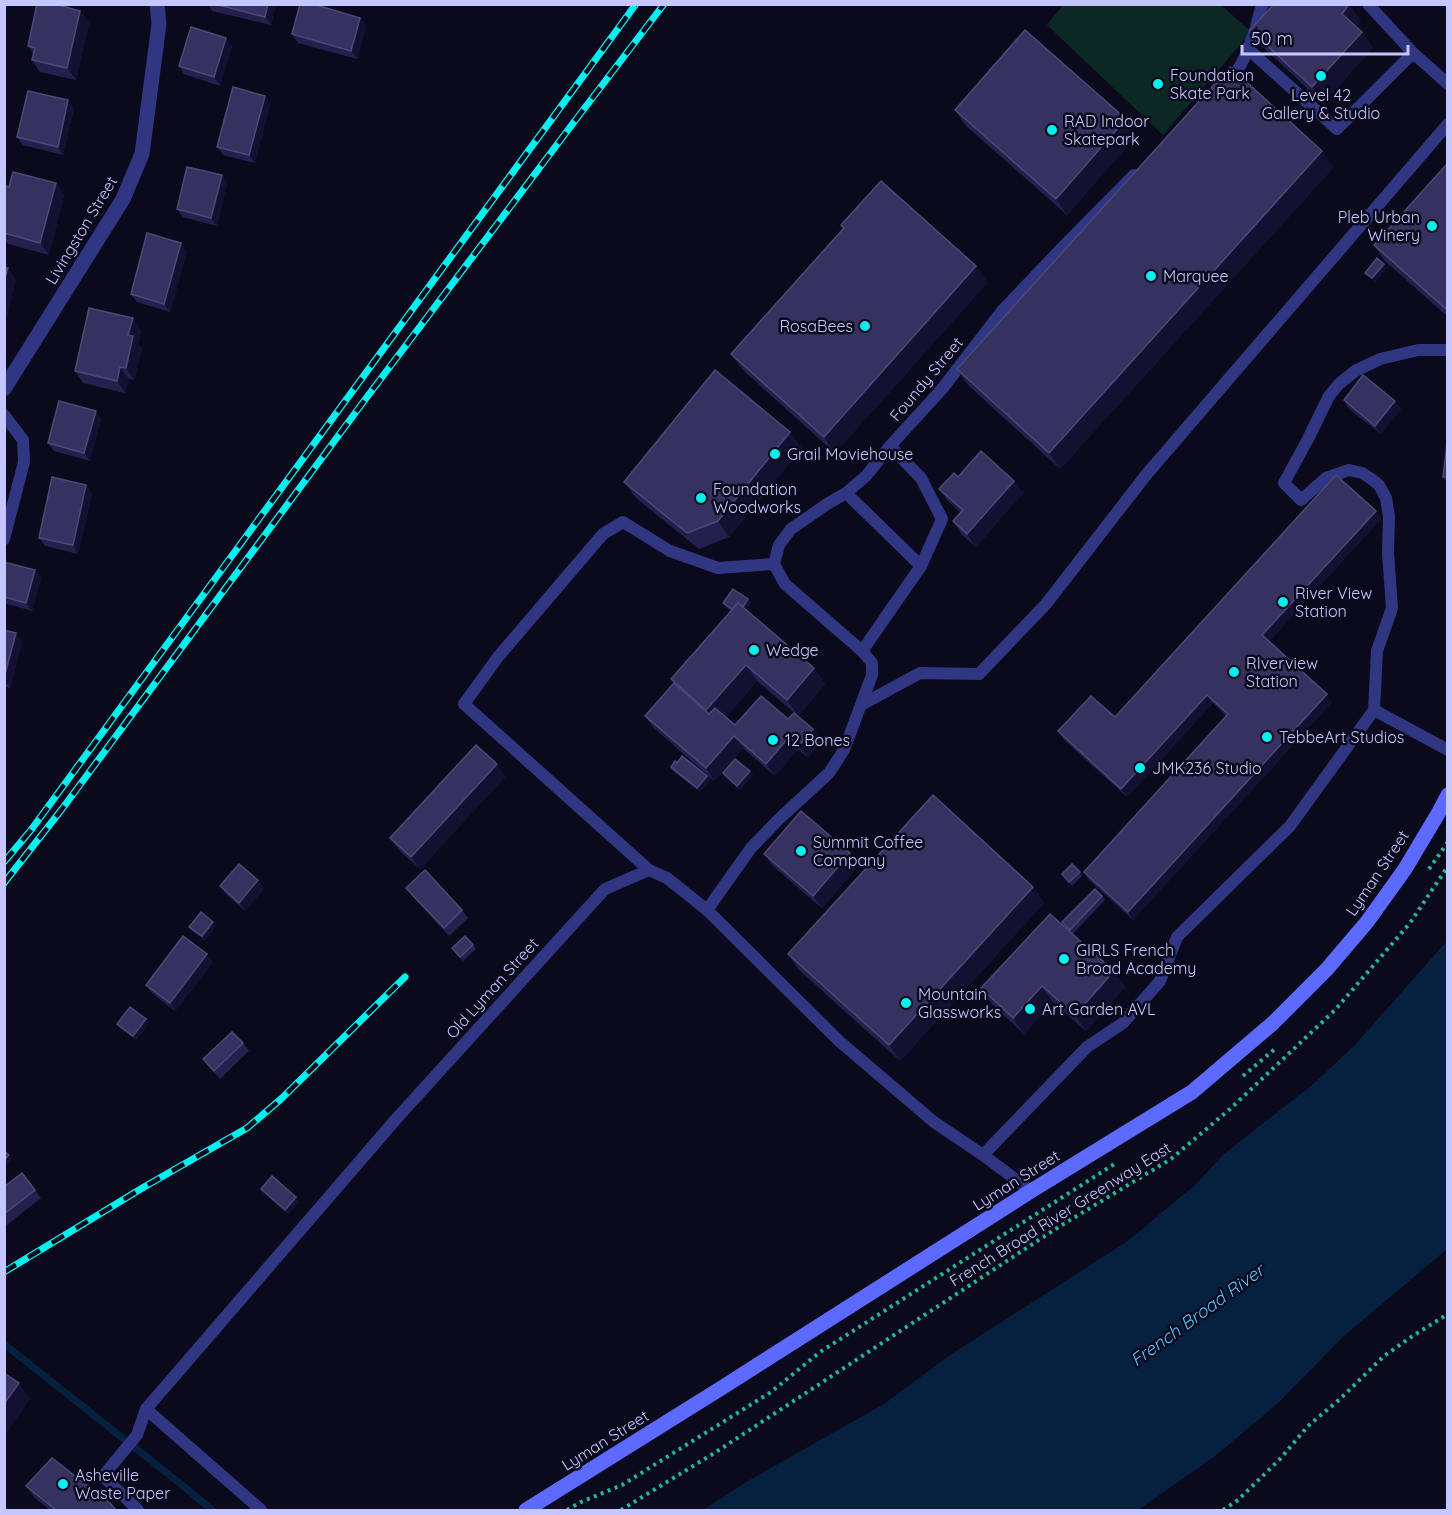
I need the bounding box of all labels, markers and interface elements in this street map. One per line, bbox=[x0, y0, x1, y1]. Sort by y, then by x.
scale bar bbox=[1242, 18, 1408, 56]
text: 50 m bbox=[1251, 27, 1293, 50]
place label: Foundation Skate Park bbox=[1170, 65, 1254, 103]
marker: Level 42 Gallery & Studio bbox=[1314, 69, 1328, 83]
marker: Foundation Skate Park bbox=[1151, 77, 1165, 91]
place label: Level 42 Gallery & Studio bbox=[1262, 85, 1380, 123]
place label: RAD Indoor Skatepark bbox=[1064, 111, 1149, 149]
marker: RAD Indoor Skatepark bbox=[1045, 123, 1059, 137]
street label: Livingston Street bbox=[41, 172, 121, 288]
place label: Pleb Urban Winery bbox=[1338, 207, 1420, 245]
marker: Pleb Urban Winery bbox=[1425, 219, 1439, 233]
place label: Marquee bbox=[1163, 266, 1229, 286]
marker: Marquee bbox=[1144, 269, 1158, 283]
place label: RosaBees bbox=[779, 316, 853, 336]
marker: RosaBees bbox=[858, 319, 872, 333]
street label: Foundy Street bbox=[885, 333, 967, 425]
place label: Grail Moviehouse bbox=[787, 444, 913, 464]
marker: Grail Moviehouse bbox=[768, 447, 782, 461]
place label: Foundation Woodworks bbox=[713, 479, 801, 517]
marker: Foundation Woodworks bbox=[694, 491, 708, 505]
place label: River View Station bbox=[1295, 583, 1372, 621]
marker: River View Station bbox=[1276, 595, 1290, 609]
place label: Wedge bbox=[766, 640, 819, 660]
marker: Wedge bbox=[747, 643, 761, 657]
place label: RIverview Station bbox=[1246, 653, 1318, 691]
marker: RIverview Station bbox=[1227, 665, 1241, 679]
place label: TebbeArt Studios bbox=[1279, 727, 1404, 747]
place label: 12 Bones bbox=[785, 730, 850, 750]
marker: TebbeArt Studios bbox=[1260, 730, 1274, 744]
marker: 12 Bones bbox=[766, 733, 780, 747]
place label: JMK236 Studio bbox=[1152, 758, 1262, 778]
marker: JMK236 Studio bbox=[1133, 761, 1147, 775]
street label: Lyman Street bbox=[1341, 826, 1413, 920]
place label: Summit Coffee Company bbox=[813, 832, 923, 870]
marker: Summit Coffee Company bbox=[794, 844, 808, 858]
street label: Old Lyman Street bbox=[441, 933, 543, 1043]
place label: GIRLS French Broad Academy bbox=[1076, 940, 1196, 978]
marker: GIRLS French Broad Academy bbox=[1057, 952, 1071, 966]
place label: Mountain Glassworks bbox=[918, 984, 1001, 1022]
marker: Mountain Glassworks bbox=[899, 996, 913, 1010]
place label: Art Garden AVL bbox=[1042, 999, 1156, 1019]
marker: Art Garden AVL bbox=[1023, 1002, 1037, 1016]
street label: French Broad River Greenway East bbox=[945, 1137, 1175, 1291]
street label: Lyman Street bbox=[969, 1145, 1063, 1215]
water label: French Broad River bbox=[1126, 1257, 1270, 1371]
street label: Lyman Street bbox=[558, 1405, 652, 1475]
place label: Asheville Waste Paper bbox=[75, 1465, 170, 1503]
marker: Asheville Waste Paper bbox=[56, 1477, 70, 1491]

